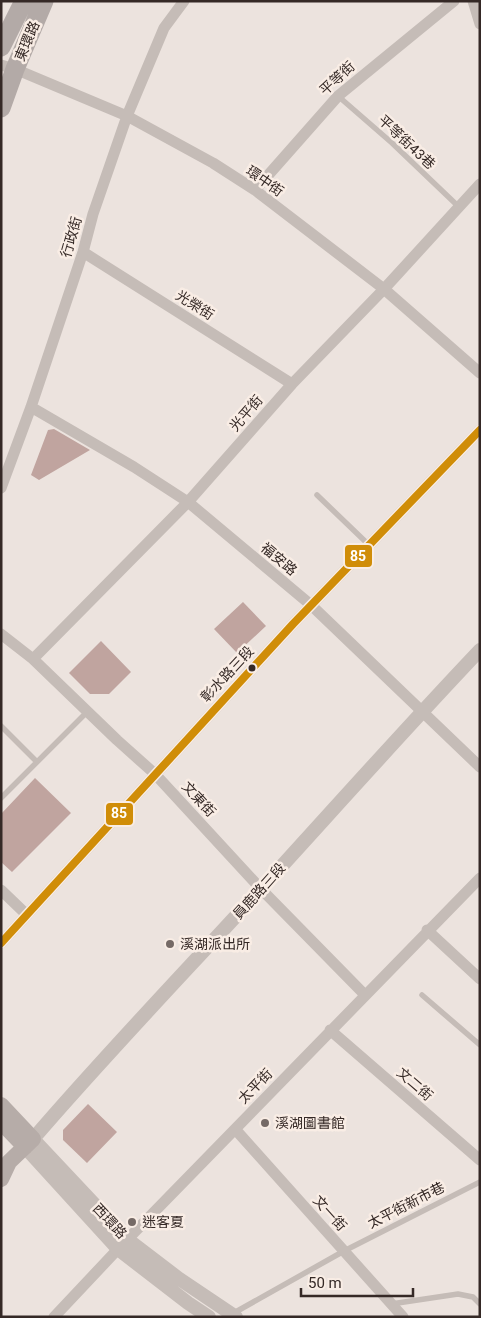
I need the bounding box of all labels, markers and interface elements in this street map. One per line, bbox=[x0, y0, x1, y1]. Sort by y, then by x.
street label: 東環路 bbox=[11, 19, 43, 63]
street label: 平等街 bbox=[316, 58, 358, 98]
street label: 平等街43巷 bbox=[375, 112, 439, 172]
street label: 環中街 bbox=[243, 162, 287, 200]
street label: 行政街 bbox=[58, 215, 84, 259]
street label: 光榮街 bbox=[173, 287, 217, 323]
street label: 光平街 bbox=[226, 392, 266, 434]
street label: 福安路 bbox=[258, 539, 300, 579]
line badge: 85 bbox=[344, 544, 373, 568]
text: 85 bbox=[350, 548, 366, 564]
street label: 彰水路三段 bbox=[197, 643, 257, 705]
unlabelled marker bbox=[247, 663, 257, 673]
street label: 文東街 bbox=[179, 778, 219, 820]
line badge: 85 bbox=[105, 802, 134, 826]
text: 85 bbox=[111, 805, 127, 821]
street label: 員鹿路三段 bbox=[230, 860, 288, 922]
place label: 溪湖派出所 bbox=[180, 936, 250, 952]
marker: 溪湖派出所 bbox=[164, 938, 176, 950]
street label: 文二街 bbox=[394, 1064, 436, 1104]
street label: 太平街 bbox=[235, 1065, 275, 1107]
place label: 溪湖圖書館 bbox=[275, 1115, 345, 1131]
marker: 溪湖圖書館 bbox=[259, 1117, 271, 1129]
street label: 太平街新市巷 bbox=[365, 1179, 447, 1231]
street label: 文一街 bbox=[310, 1192, 350, 1234]
street label: 西環路 bbox=[90, 1200, 130, 1242]
place label: 迷客夏 bbox=[142, 1214, 184, 1230]
marker: 迷客夏 bbox=[126, 1216, 138, 1228]
scale bar bbox=[301, 1266, 414, 1298]
text: 50 m bbox=[308, 1274, 342, 1292]

